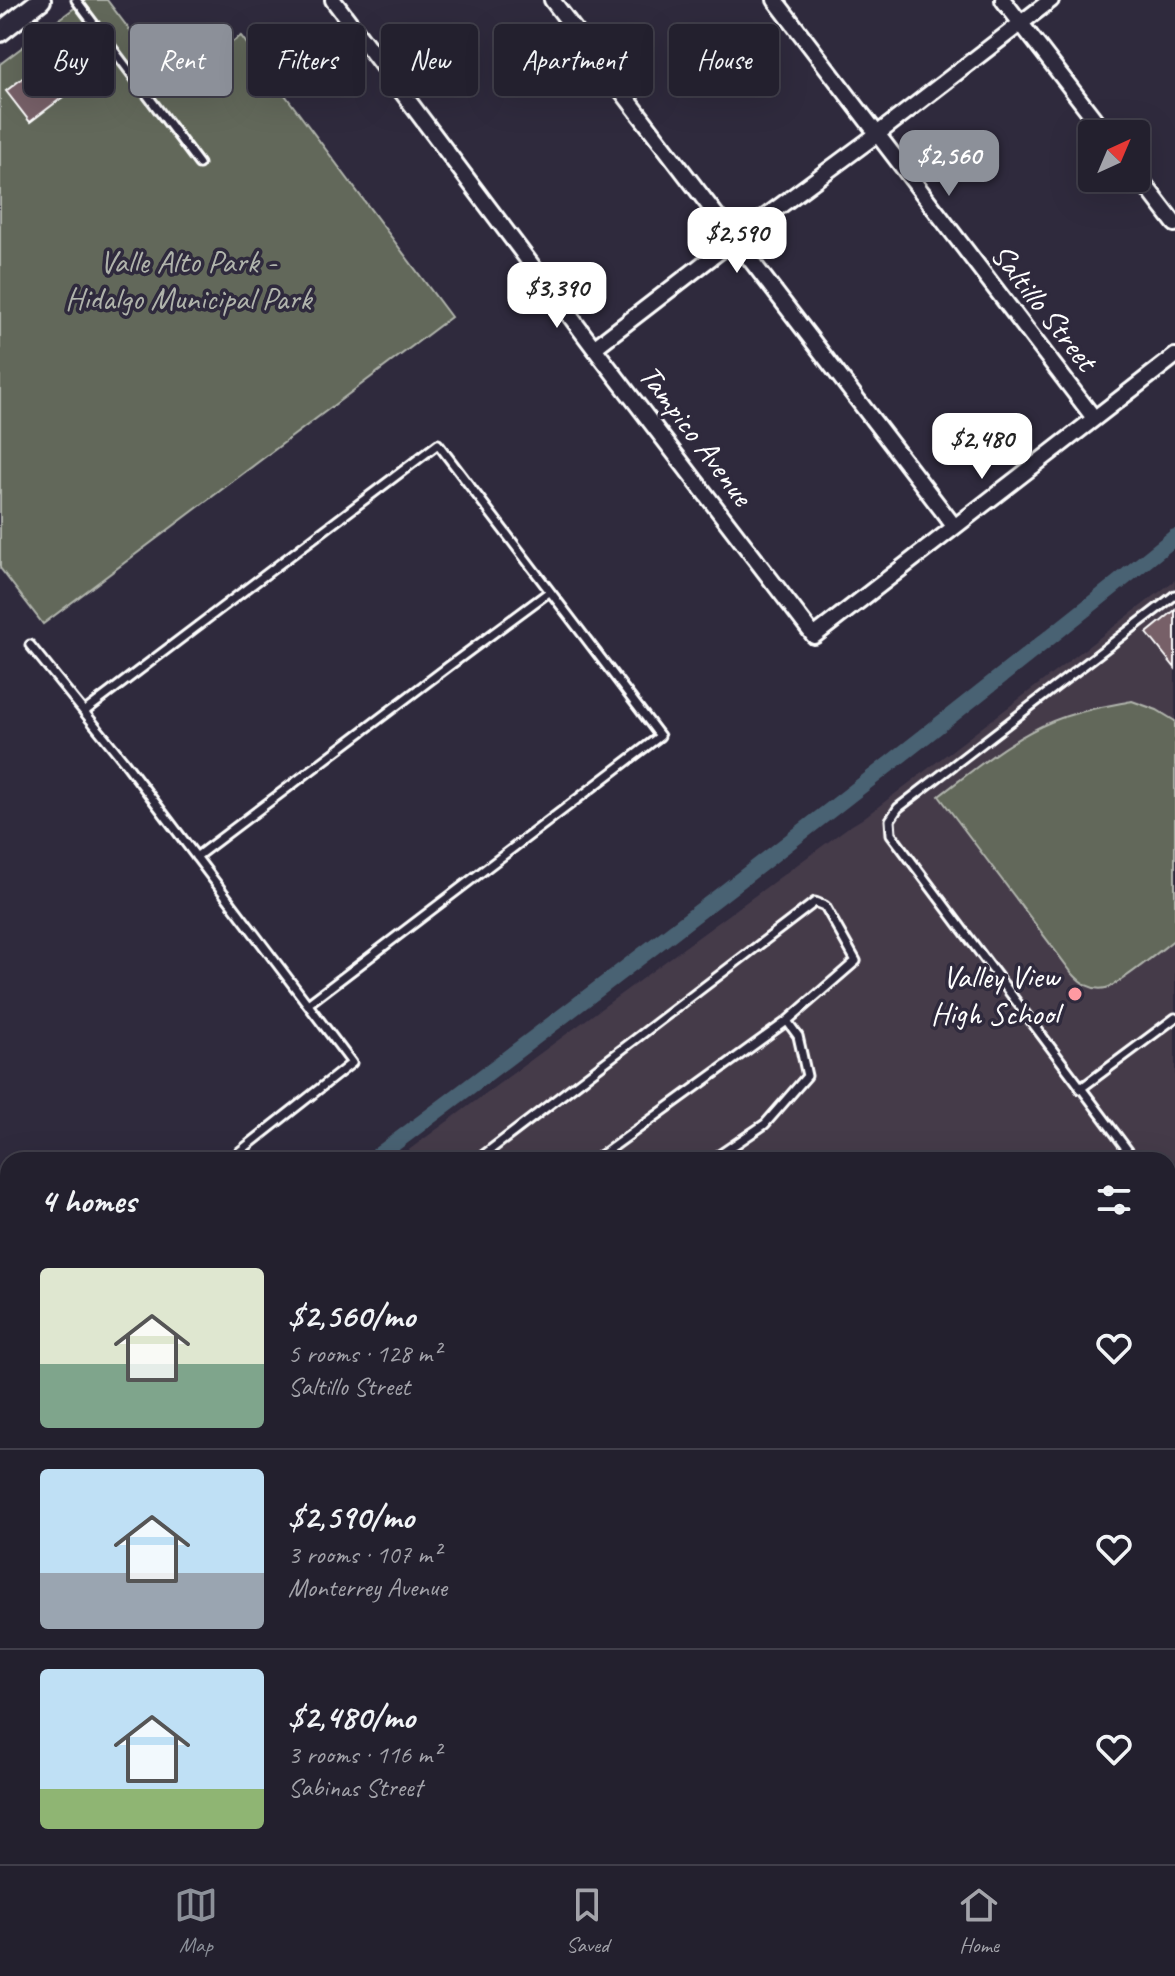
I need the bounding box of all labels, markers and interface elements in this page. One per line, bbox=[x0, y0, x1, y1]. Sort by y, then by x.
chip: Buy bbox=[24, 24, 114, 96]
chip: Rent bbox=[130, 24, 232, 96]
chip: Filters bbox=[248, 24, 365, 96]
chip: New bbox=[381, 24, 478, 96]
chip: Apartment bbox=[494, 24, 653, 96]
chip: House bbox=[669, 24, 779, 96]
north arrow bbox=[1078, 120, 1150, 192]
map controls bbox=[1078, 120, 1150, 192]
pin: $2,560 bbox=[884, 130, 1014, 198]
text: $2,560 bbox=[917, 139, 981, 172]
pin: $2,590 bbox=[672, 207, 802, 275]
text: $2,590 bbox=[706, 216, 768, 249]
street label: Saltillo Street bbox=[982, 235, 1108, 381]
park label: Valle Alto Park - Hidalgo Municipal Park bbox=[65, 241, 313, 319]
pin: $3,390 bbox=[492, 262, 622, 330]
text: $3,390 bbox=[525, 271, 589, 304]
street label: Tampico Avenue bbox=[630, 356, 764, 516]
pin: $2,480 bbox=[917, 413, 1047, 481]
text: $2,480 bbox=[950, 422, 1014, 455]
place label: Valley View High School bbox=[931, 956, 1065, 1034]
marker: Valley View High School bbox=[1066, 985, 1084, 1003]
icon: filters bbox=[1092, 1178, 1136, 1222]
text: 4 homes bbox=[40, 1179, 136, 1222]
text: $2,560/mo bbox=[288, 1294, 415, 1337]
icon: home bbox=[104, 1300, 200, 1396]
icon: heart bbox=[1092, 1326, 1136, 1370]
text: 5 rooms · 128 m² bbox=[288, 1337, 440, 1370]
text: Saltillo Street bbox=[288, 1370, 410, 1403]
text: $2,590/mo bbox=[288, 1495, 414, 1538]
icon: home bbox=[104, 1501, 200, 1597]
icon: heart bbox=[1092, 1527, 1136, 1571]
text: 3 rooms · 107 m² bbox=[288, 1538, 440, 1571]
text: Monterrey Avenue bbox=[288, 1571, 447, 1604]
text: $2,480/mo bbox=[288, 1695, 415, 1738]
icon: home bbox=[104, 1701, 200, 1797]
icon: heart bbox=[1092, 1727, 1136, 1771]
text: 3 rooms · 116 m² bbox=[288, 1738, 440, 1771]
text: Sabinas Street bbox=[288, 1771, 422, 1804]
tab: Map bbox=[174, 1883, 218, 1959]
tab: Saved bbox=[565, 1883, 609, 1959]
tab: Home bbox=[957, 1883, 1001, 1959]

